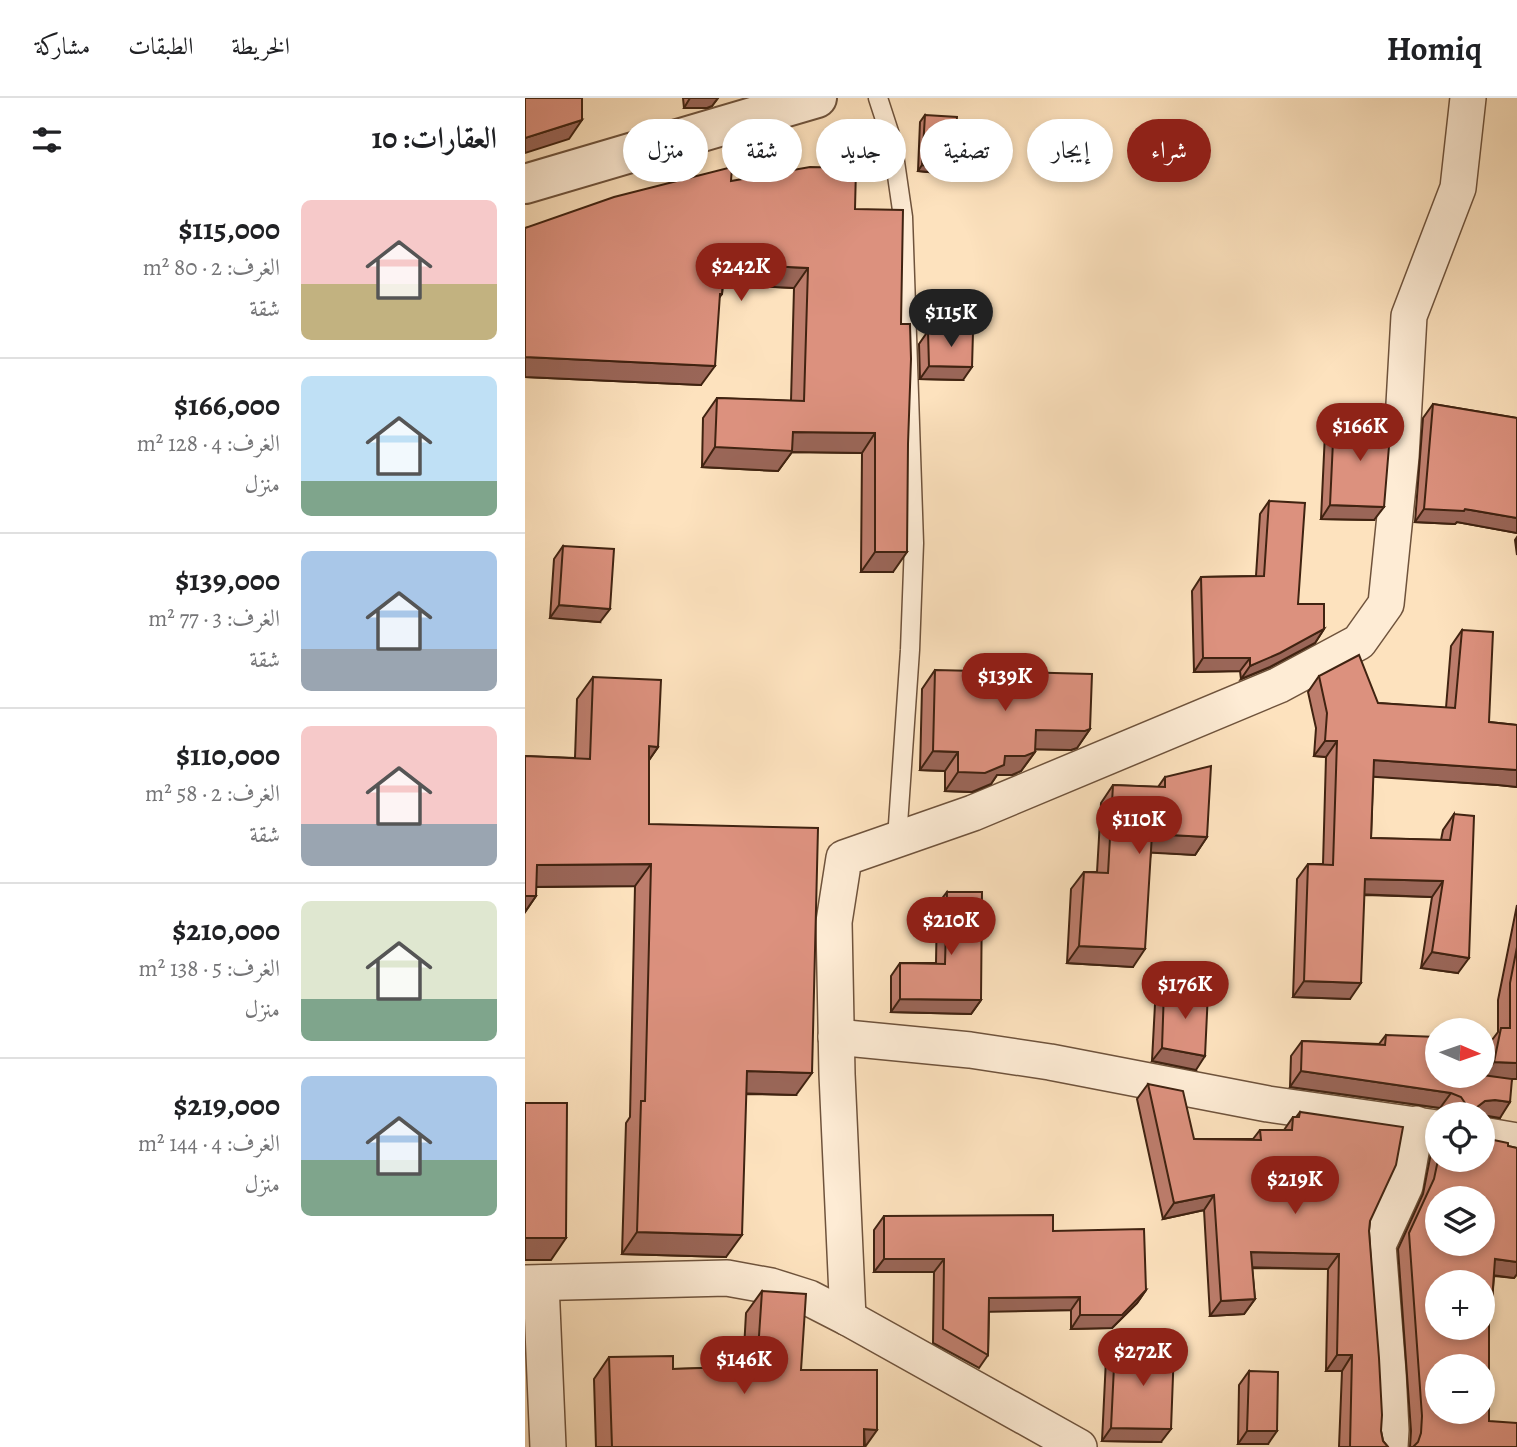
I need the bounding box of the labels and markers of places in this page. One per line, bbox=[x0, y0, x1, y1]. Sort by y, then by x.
pin: $242K bbox=[692, 244, 790, 303]
pin: $115K bbox=[902, 289, 1000, 349]
pin: $166K bbox=[1311, 404, 1409, 463]
pin: $139K bbox=[956, 654, 1054, 713]
pin: $110K bbox=[1090, 796, 1188, 856]
pin: $210K bbox=[902, 898, 1000, 957]
pin: $176K bbox=[1136, 962, 1234, 1021]
pin: $219K bbox=[1246, 1156, 1344, 1216]
pin: $272K bbox=[1094, 1328, 1192, 1388]
pin: $146K bbox=[695, 1336, 793, 1396]

